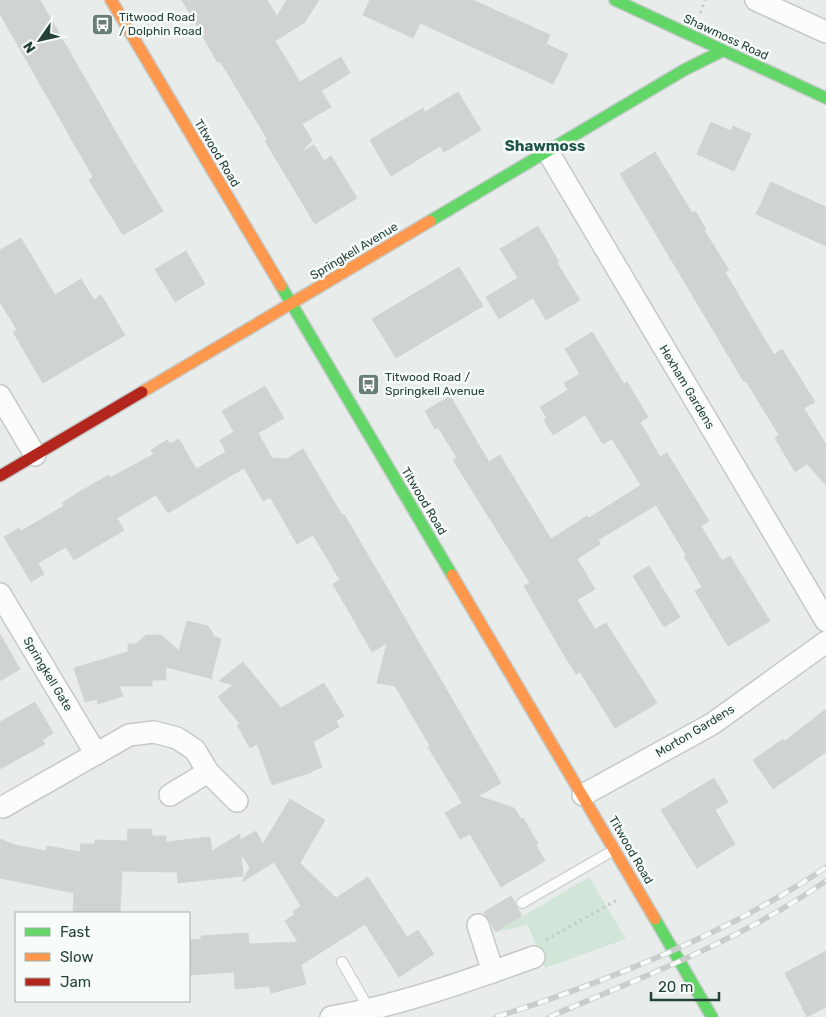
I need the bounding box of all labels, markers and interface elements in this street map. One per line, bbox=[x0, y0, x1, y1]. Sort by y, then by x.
place label: Titwood Road / Dolphin Road bbox=[119, 10, 202, 38]
street label: Shawmoss Road bbox=[681, 11, 771, 63]
bus stop icon: Titwood Road / Dolphin Road bbox=[91, 12, 115, 36]
north arrow bbox=[15, 15, 65, 65]
text: N bbox=[20, 38, 40, 56]
street label: Titwood Road bbox=[191, 117, 243, 189]
district label: Shawmoss bbox=[505, 137, 585, 155]
street label: Springkell Avenue bbox=[308, 219, 401, 283]
street label: Hexham Gardens bbox=[656, 342, 718, 432]
place label: Titwood Road / Springkell Avenue bbox=[385, 370, 485, 398]
bus stop icon: Titwood Road / Springkell Avenue bbox=[357, 372, 381, 396]
street label: Titwood Road bbox=[398, 465, 450, 537]
street label: Springkell Gate bbox=[20, 634, 76, 714]
street label: Morton Gardens bbox=[653, 702, 737, 760]
street label: Titwood Road bbox=[606, 813, 656, 887]
legend bbox=[15, 912, 190, 1002]
text: Fast bbox=[60, 923, 90, 941]
text: Slow bbox=[60, 948, 93, 966]
scale bar bbox=[651, 970, 718, 1002]
text: Jam bbox=[60, 973, 91, 991]
text: 20 m bbox=[658, 978, 693, 996]

